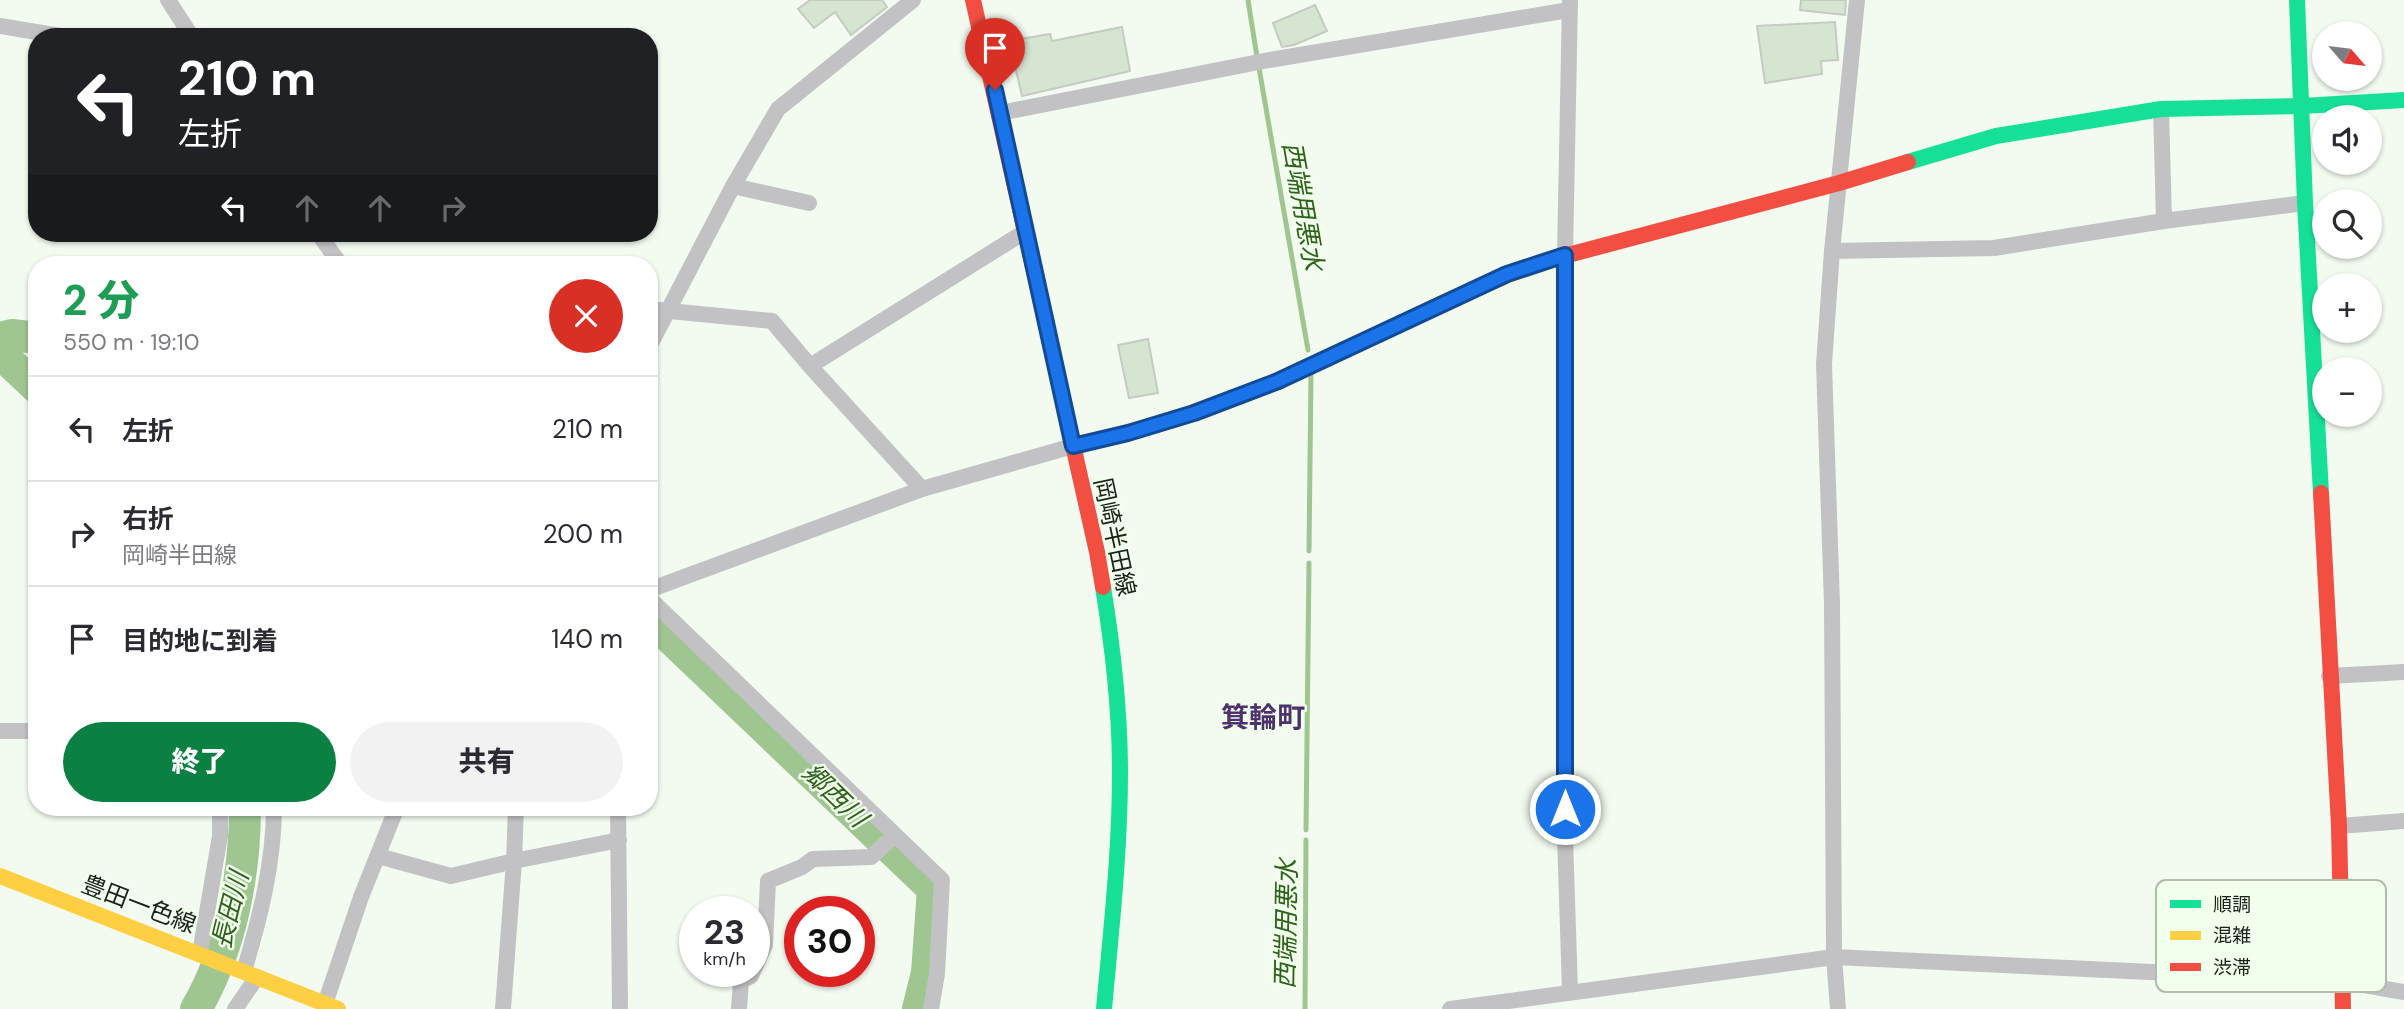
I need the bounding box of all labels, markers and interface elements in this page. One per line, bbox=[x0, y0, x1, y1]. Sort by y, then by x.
pin bbox=[965, 18, 1025, 90]
north arrow bbox=[2312, 21, 2382, 91]
map controls bbox=[2312, 21, 2382, 427]
icon: arrive bbox=[976, 29, 1014, 67]
text: 210 m bbox=[178, 46, 316, 110]
icon: left bbox=[63, 56, 154, 147]
button: sound bbox=[2312, 105, 2382, 175]
text: 左折 bbox=[178, 113, 242, 155]
water label: 西端用悪水 bbox=[1275, 139, 1332, 276]
icon: left bbox=[215, 189, 253, 227]
icon: ahead bbox=[288, 189, 326, 227]
icon: ahead bbox=[361, 189, 399, 227]
icon: right bbox=[434, 189, 472, 227]
button: search bbox=[2312, 189, 2382, 259]
text: 2 分 bbox=[63, 273, 139, 328]
button: + bbox=[2312, 273, 2382, 343]
button: close bbox=[549, 279, 623, 353]
text: 550 m · 19:10 bbox=[63, 327, 199, 357]
button: − bbox=[2312, 357, 2382, 427]
icon: left bbox=[63, 410, 101, 448]
text: 210 m bbox=[552, 412, 623, 446]
text: 左折 bbox=[122, 414, 174, 448]
street label: 岡崎半田線 bbox=[1087, 475, 1143, 599]
text: 右折 bbox=[122, 502, 174, 536]
icon: right bbox=[63, 515, 101, 553]
text: 200 m bbox=[543, 517, 623, 551]
text: 岡崎半田線 bbox=[122, 540, 237, 570]
icon: arrive bbox=[63, 620, 101, 658]
text: 140 m bbox=[551, 622, 623, 656]
text: 目的地に到着 bbox=[122, 624, 278, 658]
district label: 箕輪町 bbox=[1221, 699, 1305, 736]
button: 終了 bbox=[63, 722, 336, 802]
button: 共有 bbox=[350, 722, 623, 802]
water label: 郷西川 bbox=[795, 756, 877, 836]
position arrow bbox=[1528, 772, 1602, 846]
water label: 西端用悪水 bbox=[1268, 856, 1304, 989]
water label: 長田川 bbox=[204, 865, 257, 952]
street label: 豊田一色線 bbox=[77, 868, 201, 940]
legend bbox=[2156, 880, 2386, 992]
text: 順調 bbox=[2213, 892, 2251, 917]
speed limit sign: 30 bbox=[784, 896, 875, 987]
text: 23 bbox=[704, 909, 745, 955]
text: 混雑 bbox=[2213, 923, 2251, 948]
text: km/h bbox=[703, 947, 746, 971]
text: 渋滞 bbox=[2213, 955, 2251, 980]

